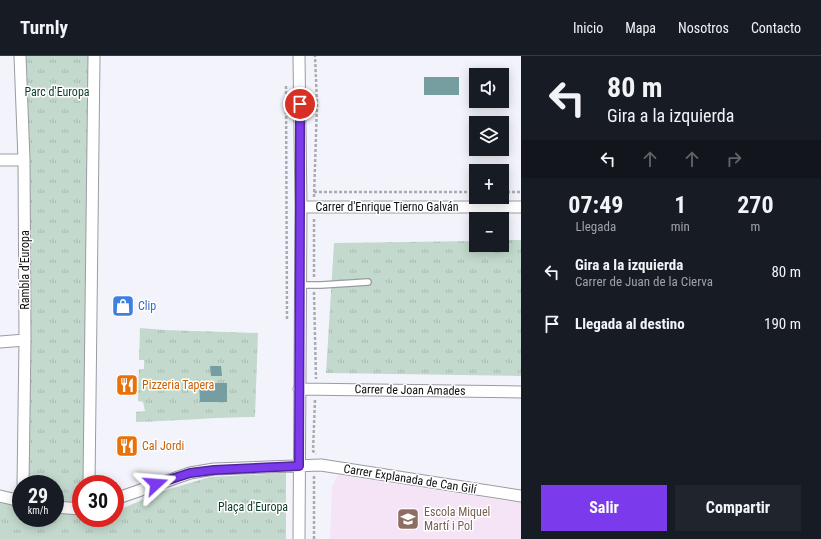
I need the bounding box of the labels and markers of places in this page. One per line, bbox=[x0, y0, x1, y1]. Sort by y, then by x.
pin bbox=[283, 87, 317, 121]
shop icon: Clip bbox=[110, 293, 136, 319]
place label: Clip bbox=[138, 299, 156, 313]
restaurant icon: Pizzeria Tapera bbox=[114, 372, 140, 398]
place label: Pizzeria Tapera bbox=[142, 378, 214, 392]
restaurant icon: Cal Jordi bbox=[114, 433, 140, 459]
place label: Cal Jordi bbox=[142, 439, 184, 453]
place label: Escola Miquel Martí i Pol bbox=[424, 505, 490, 533]
school or university icon: Escola Miquel Martí i Pol bbox=[395, 506, 421, 532]

